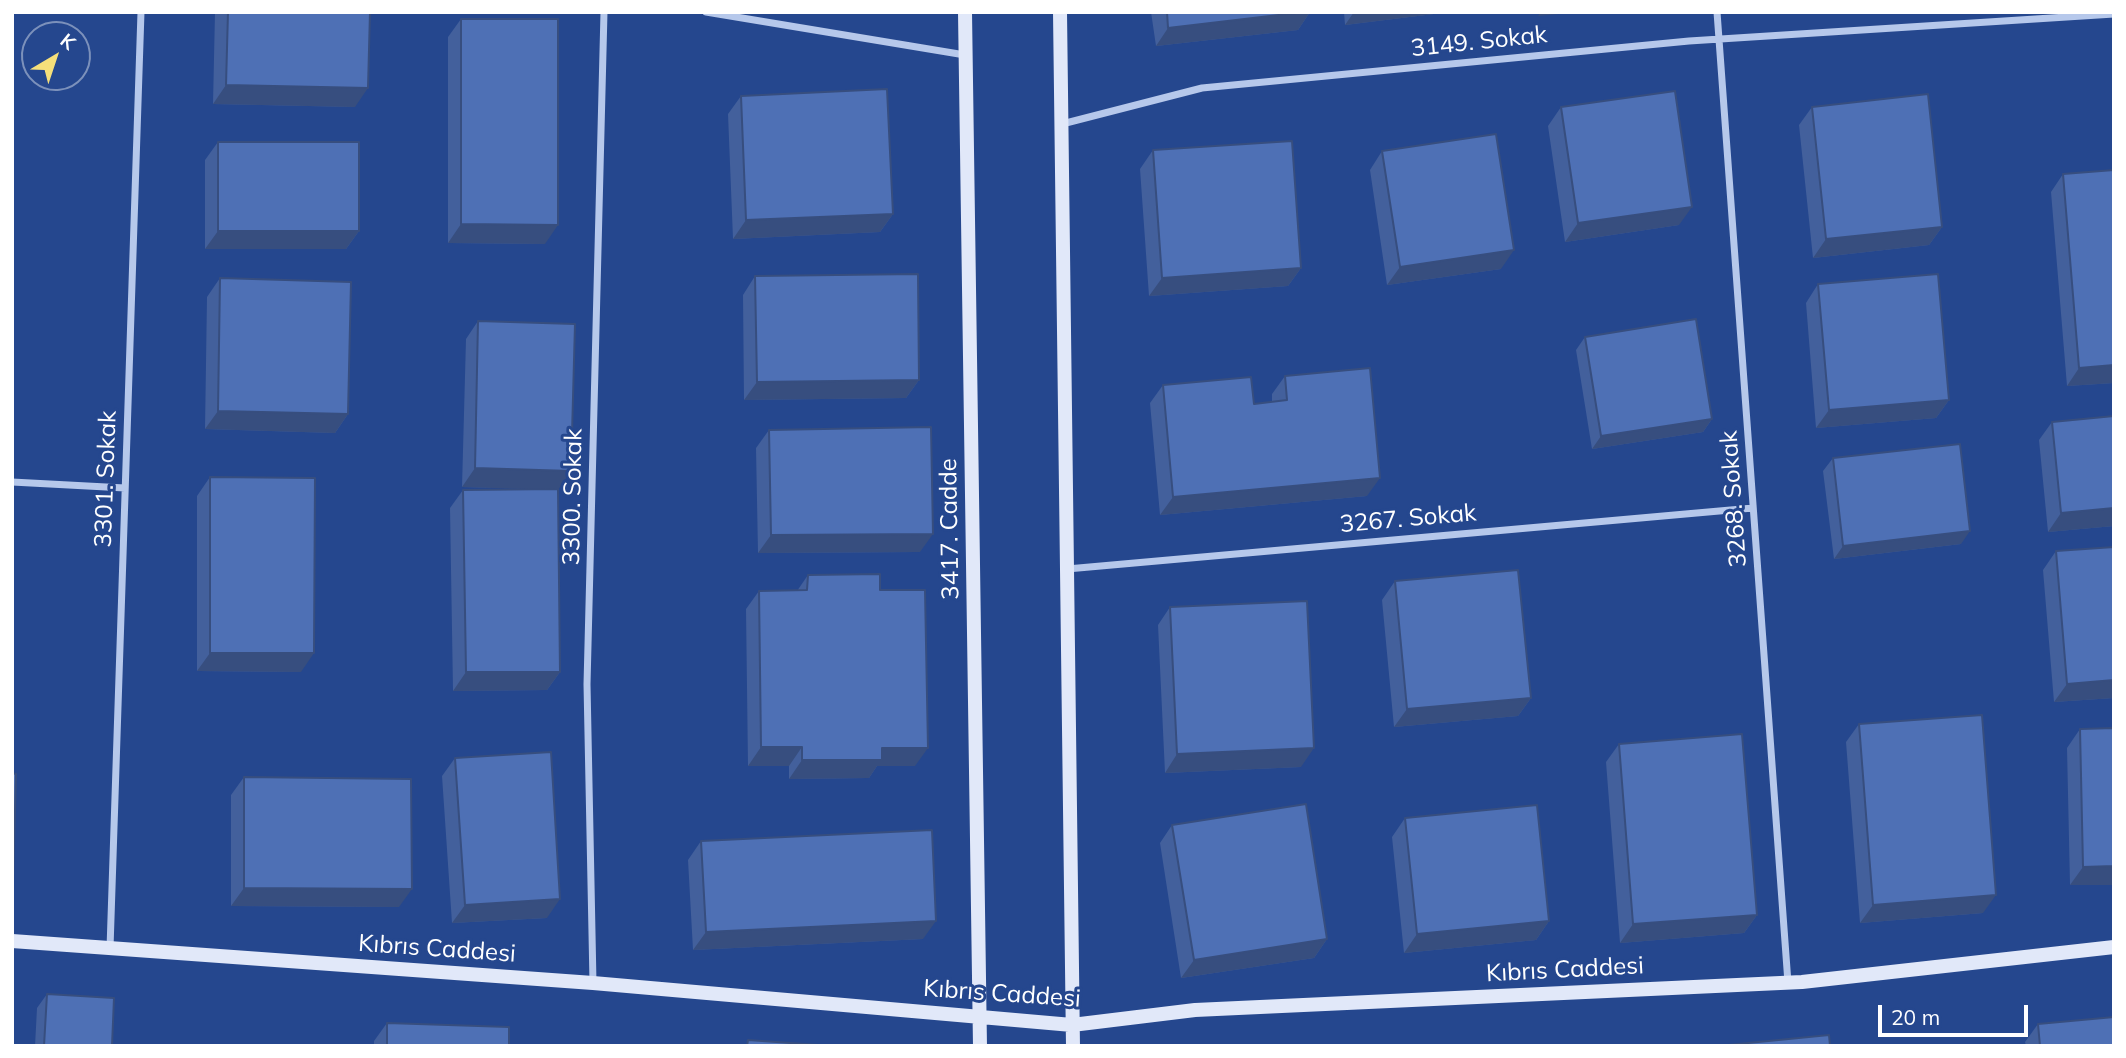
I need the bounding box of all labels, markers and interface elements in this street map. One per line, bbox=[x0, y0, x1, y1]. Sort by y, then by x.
north arrow bbox=[21, 21, 91, 91]
street label: 3149. Sokak bbox=[1409, 21, 1549, 63]
text: K bbox=[55, 28, 80, 55]
street label: 3301. Sokak bbox=[89, 410, 123, 548]
street label: 3300. Sokak bbox=[557, 428, 589, 566]
street label: 3268. Sokak bbox=[1715, 430, 1753, 568]
street label: 3417. Cadde bbox=[934, 458, 966, 600]
street label: 3267. Sokak bbox=[1339, 499, 1477, 539]
street label: Kıbrıs Caddesi bbox=[357, 929, 517, 969]
street label: Kıbrıs Caddesi bbox=[1485, 951, 1645, 989]
street label: Kıbrıs Caddesi bbox=[922, 974, 1082, 1014]
scale bar bbox=[1881, 992, 2032, 1036]
text: 20 m bbox=[1891, 1004, 1940, 1030]

